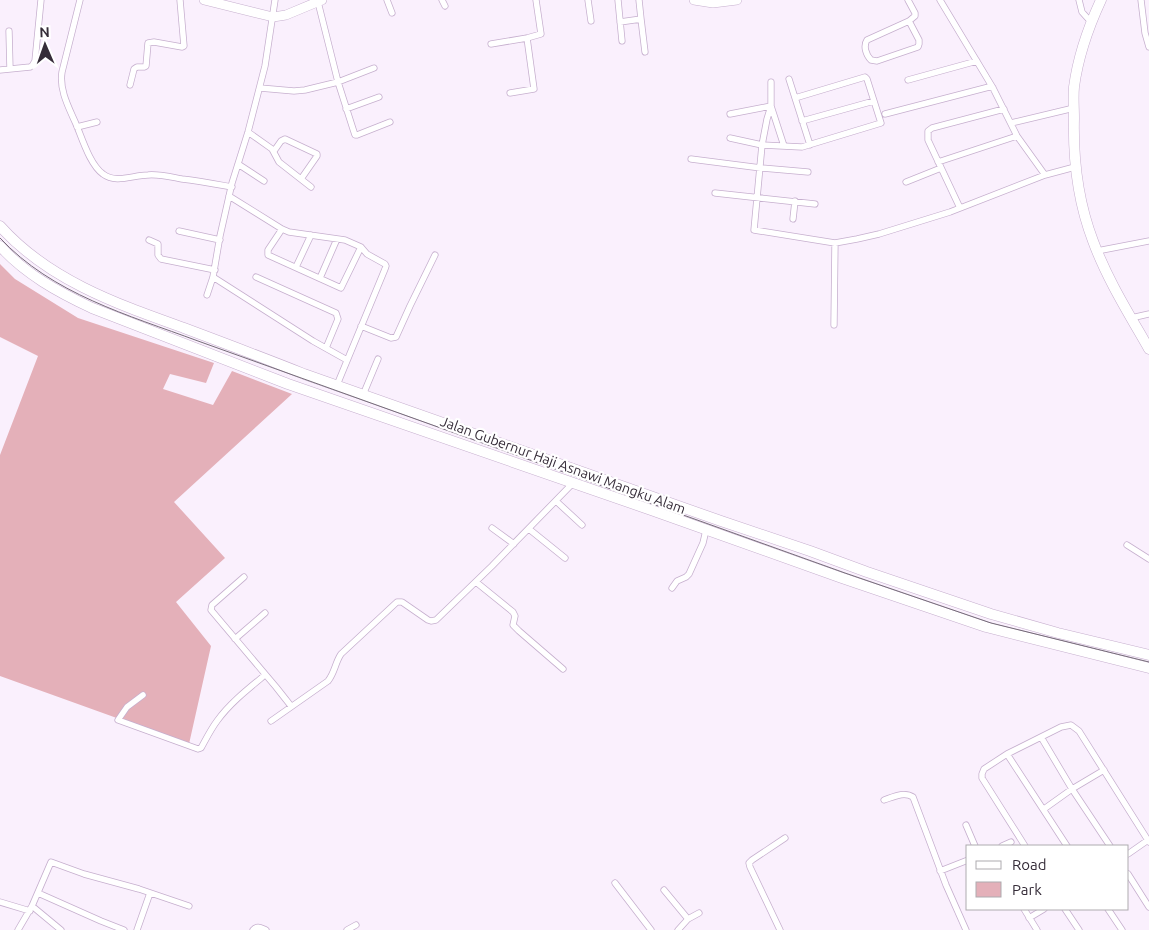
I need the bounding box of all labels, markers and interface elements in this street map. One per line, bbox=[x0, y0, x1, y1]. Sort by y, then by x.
north arrow bbox=[20, 20, 70, 70]
text: N bbox=[39, 24, 50, 40]
street label: Jalan Gubernur Haji Asnawi Mangku Alam bbox=[438, 413, 688, 517]
legend bbox=[966, 845, 1129, 910]
text: Road bbox=[1012, 856, 1047, 873]
text: Park bbox=[1012, 881, 1042, 898]

